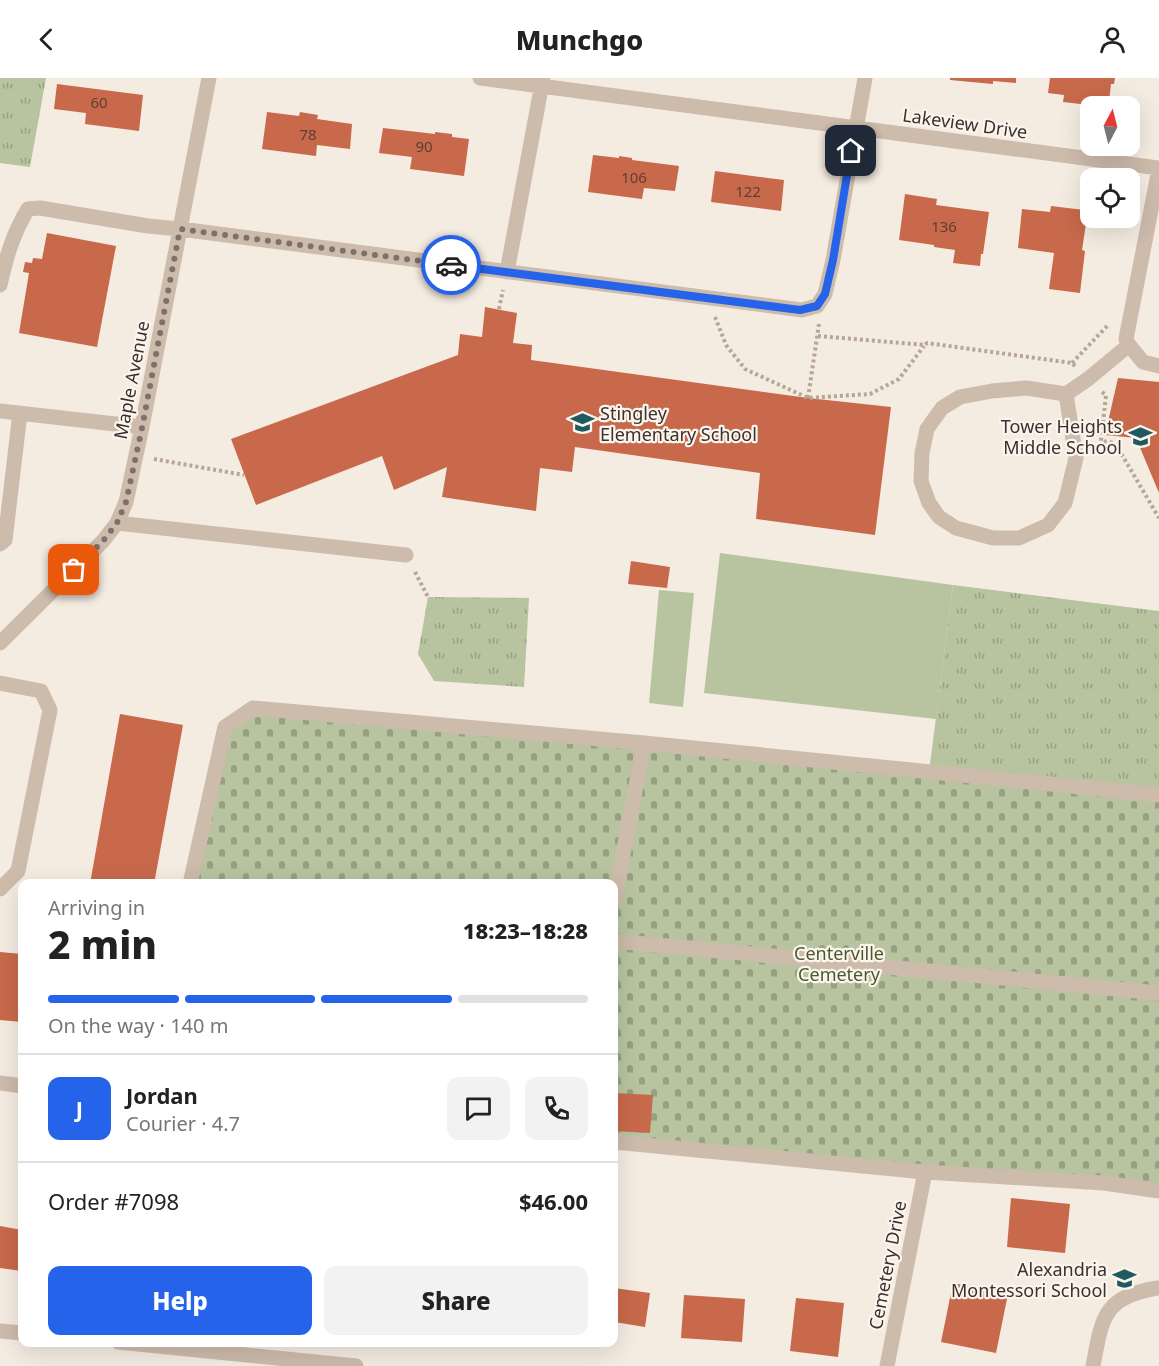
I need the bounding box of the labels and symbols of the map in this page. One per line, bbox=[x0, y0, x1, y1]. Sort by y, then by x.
house number: 60 bbox=[90, 92, 108, 112]
north arrow bbox=[1080, 96, 1140, 156]
street label: Lakeview Drive bbox=[901, 102, 1029, 144]
house number: 78 bbox=[299, 124, 317, 144]
pin bbox=[825, 125, 876, 176]
house number: 90 bbox=[415, 136, 433, 156]
house number: 106 bbox=[621, 167, 647, 187]
house number: 122 bbox=[735, 181, 761, 201]
house number: 136 bbox=[931, 216, 957, 236]
courier bbox=[421, 235, 481, 295]
street label: Maple Avenue bbox=[108, 319, 154, 441]
place label: Stingley Elementary School bbox=[600, 401, 757, 446]
school or university icon: Stingley Elementary School bbox=[569, 410, 595, 436]
place label: Tower Heights Middle School bbox=[1001, 414, 1122, 459]
school or university icon: Tower Heights Middle School bbox=[1127, 423, 1153, 449]
pin bbox=[48, 544, 99, 595]
park label: Centerville Cemetery bbox=[794, 941, 884, 986]
street label: Cemetery Drive bbox=[863, 1198, 911, 1332]
place label: Alexandria Montessori School bbox=[951, 1257, 1107, 1302]
school or university icon: Alexandria Montessori School bbox=[1112, 1266, 1138, 1292]

